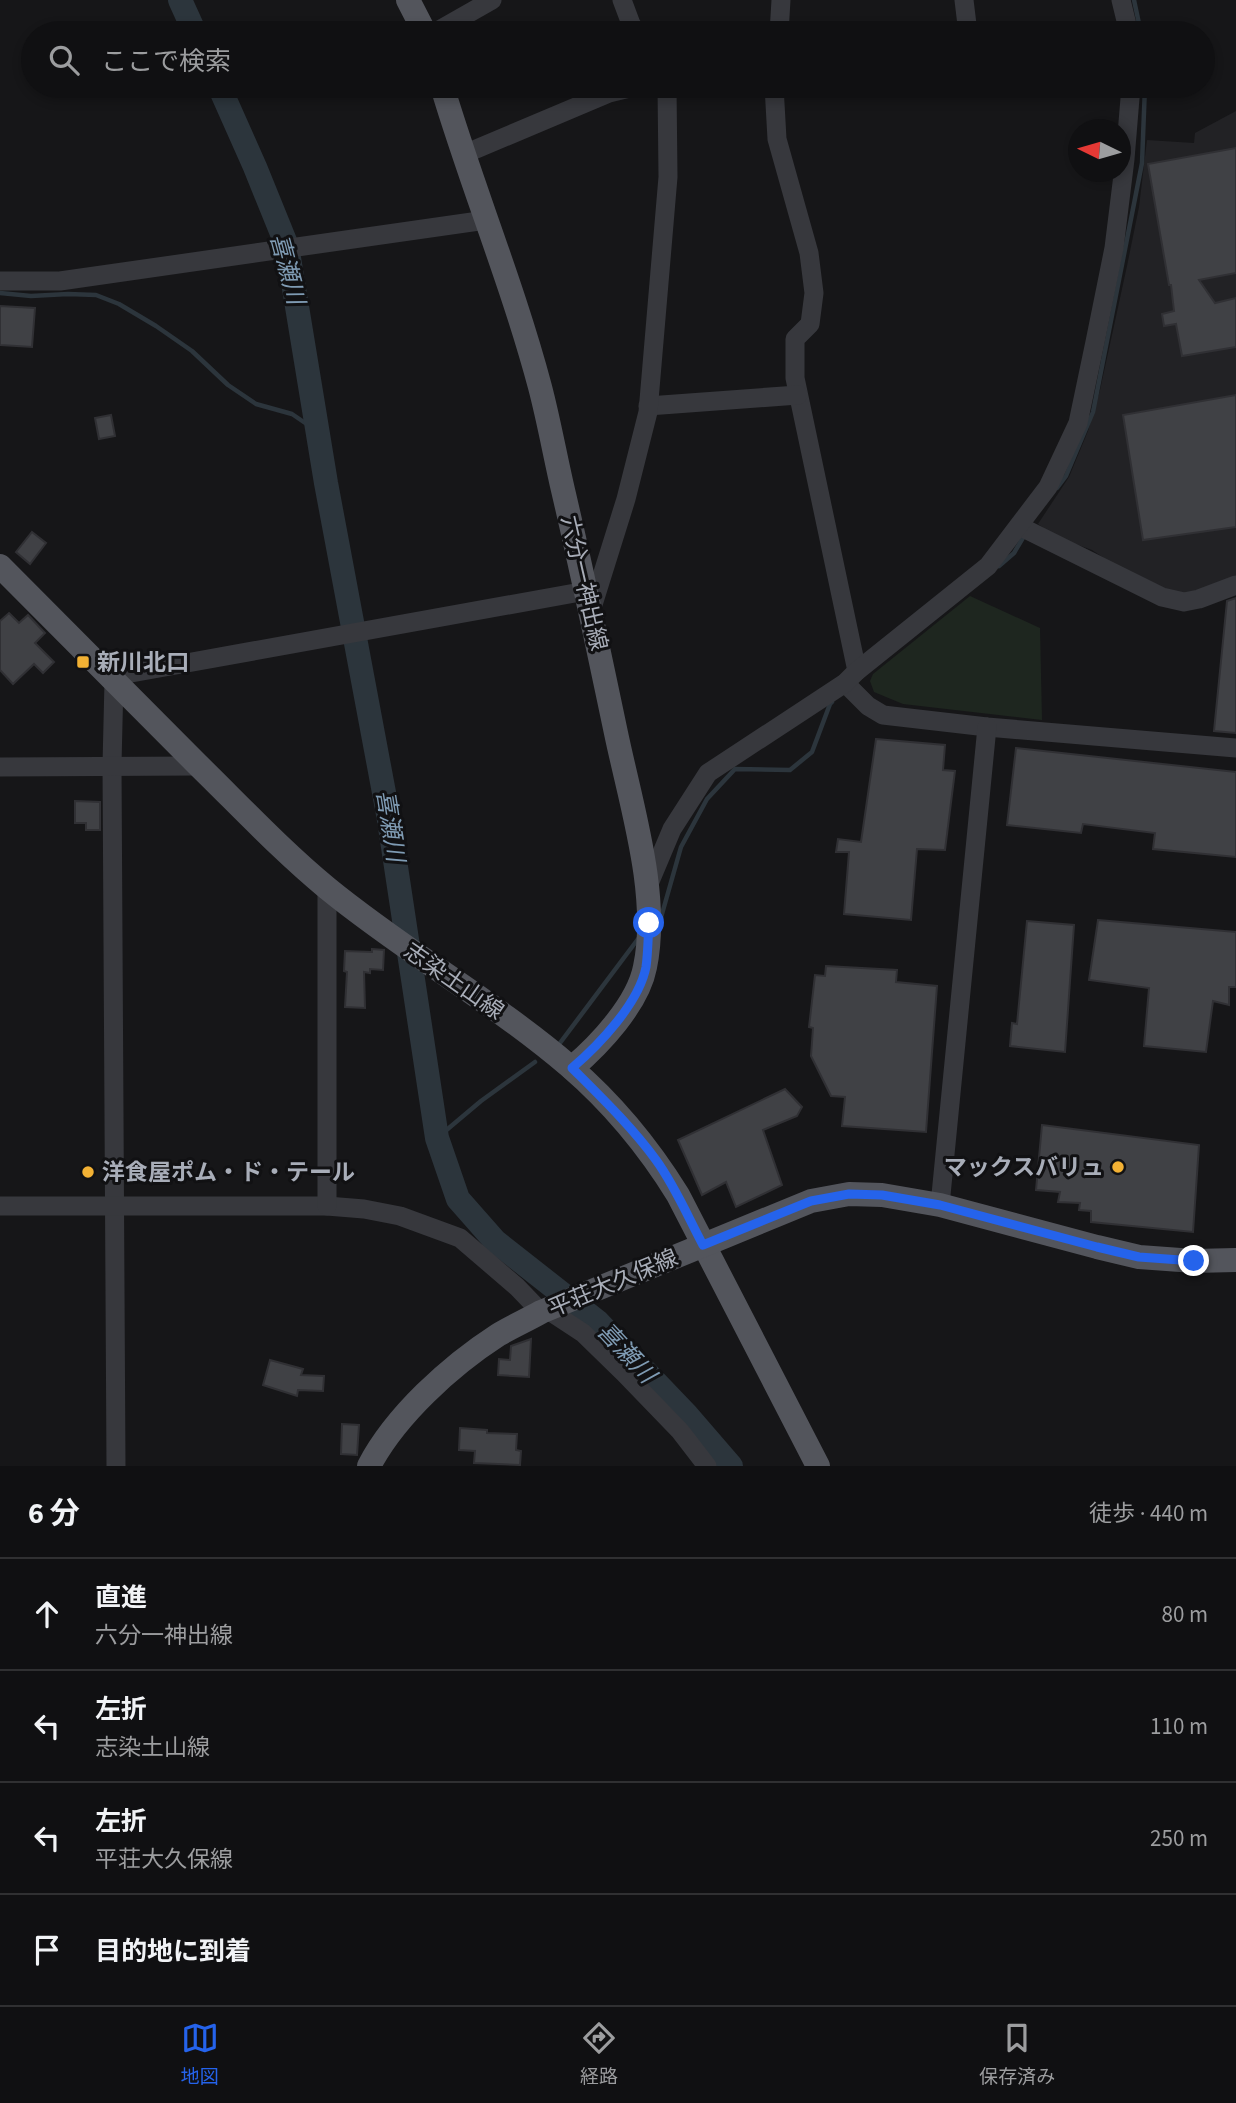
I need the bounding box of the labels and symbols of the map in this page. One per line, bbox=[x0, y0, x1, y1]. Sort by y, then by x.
north arrow bbox=[1068, 119, 1131, 182]
water label: 喜瀬川 bbox=[261, 230, 314, 311]
street label: 六分一神出線 bbox=[552, 512, 616, 654]
place label: 新川北口 bbox=[97, 646, 189, 679]
marker: 新川北口 bbox=[75, 654, 91, 670]
water label: 喜瀬川 bbox=[367, 788, 413, 867]
route start bbox=[633, 907, 664, 938]
street label: 志染土山線 bbox=[397, 935, 511, 1027]
place label: マックスバリュ bbox=[944, 1151, 1104, 1184]
place label: 洋食屋ポム・ド・テール bbox=[102, 1156, 355, 1189]
marker: マックスバリュ bbox=[1110, 1159, 1126, 1175]
marker: 洋食屋ポム・ド・テール bbox=[80, 1164, 96, 1180]
street label: 平荘大久保線 bbox=[543, 1241, 683, 1325]
route end bbox=[1178, 1245, 1209, 1276]
water label: 喜瀬川 bbox=[589, 1315, 665, 1393]

